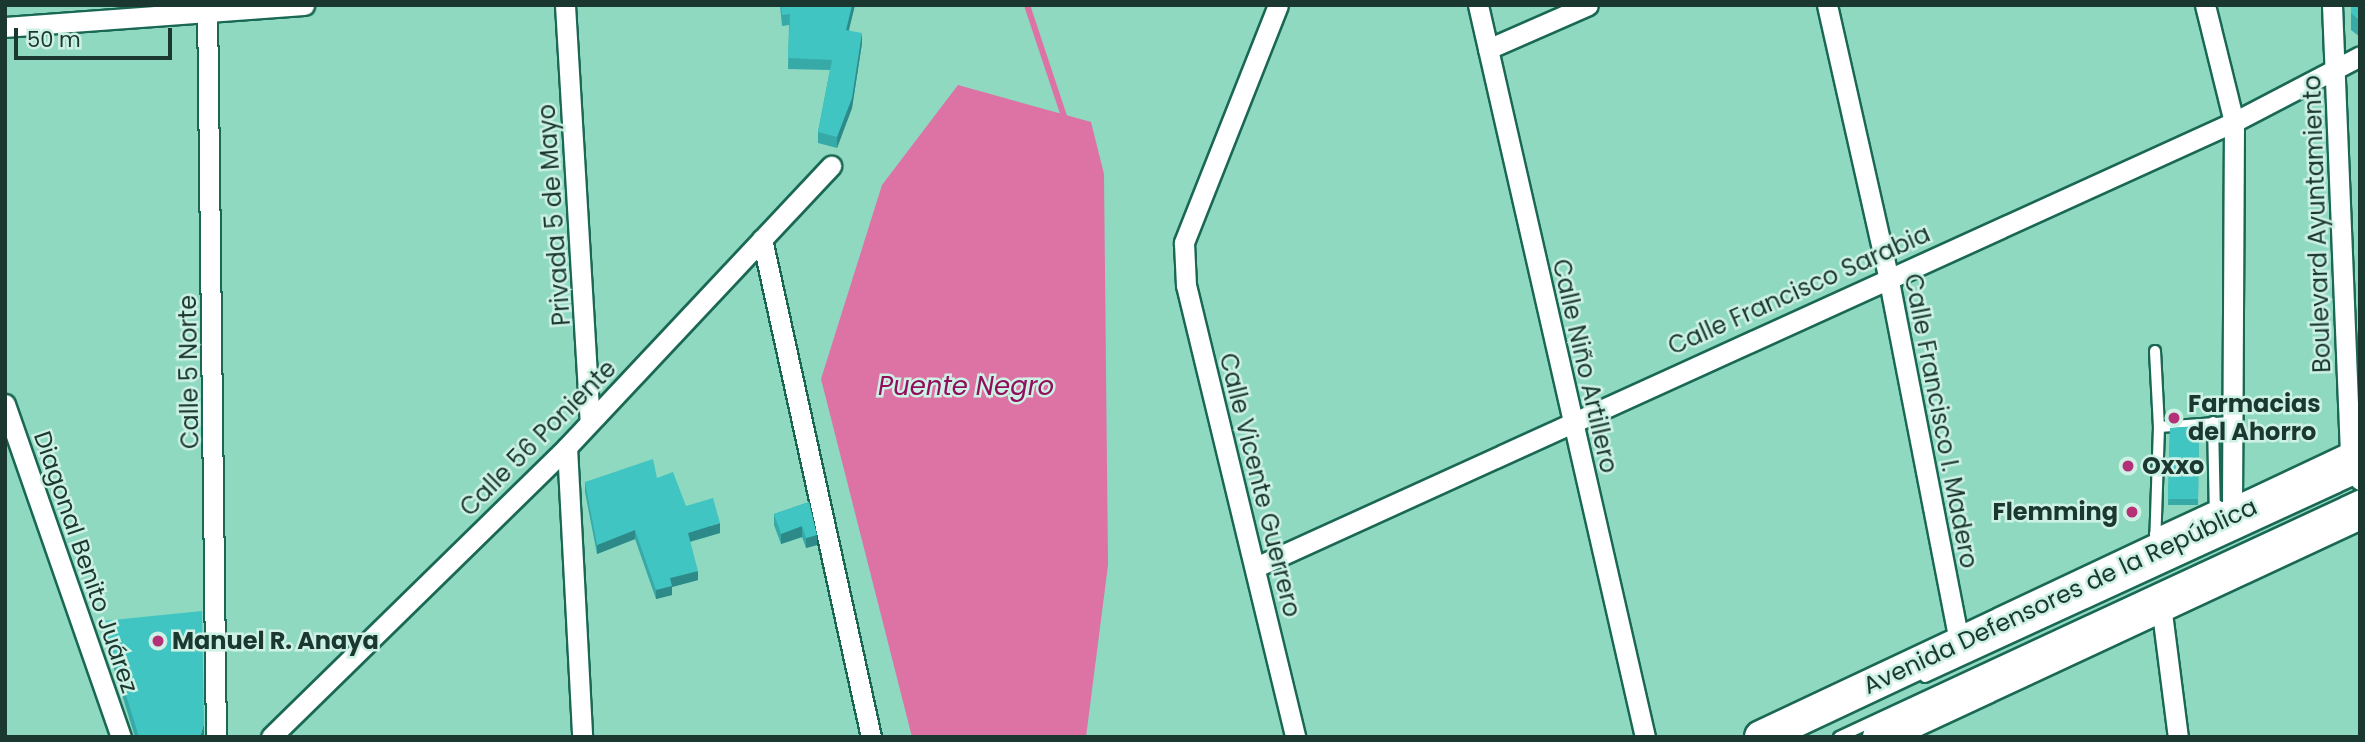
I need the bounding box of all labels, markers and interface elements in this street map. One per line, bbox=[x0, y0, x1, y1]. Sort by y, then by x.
scale bar bbox=[18, 14, 175, 58]
text: 50 m bbox=[27, 25, 81, 54]
street label: Boulevard Ayuntamiento bbox=[2297, 75, 2337, 373]
street label: Privada 5 de Mayo bbox=[532, 103, 576, 327]
street label: Calle Francisco Sarabia bbox=[1664, 219, 1934, 361]
street label: Calle Niño Artillero bbox=[1546, 256, 1624, 476]
street label: Calle Francisco I. Madero bbox=[1898, 271, 1984, 571]
street label: Calle 5 Norte bbox=[173, 295, 205, 449]
street label: Calle Vicente Guerrero bbox=[1213, 350, 1307, 620]
street label: Calle 56 Poniente bbox=[454, 354, 622, 522]
water label: Puente Negro bbox=[878, 371, 1054, 403]
place label: Farmacias del Ahorro bbox=[2188, 390, 2321, 446]
marker: Farmacias del Ahorro bbox=[2166, 410, 2182, 426]
street label: Diagonal Benito Juárez bbox=[28, 427, 144, 697]
place label: Oxxo bbox=[2142, 452, 2204, 480]
marker: Oxxo bbox=[2120, 458, 2136, 474]
street label: Avenida Defensores de la República bbox=[1859, 492, 2261, 700]
place label: Flemming bbox=[1993, 498, 2118, 526]
marker: Flemming bbox=[2124, 504, 2140, 520]
place label: Manuel R. Anaya bbox=[172, 627, 379, 655]
marker: Manuel R. Anaya bbox=[150, 633, 166, 649]

